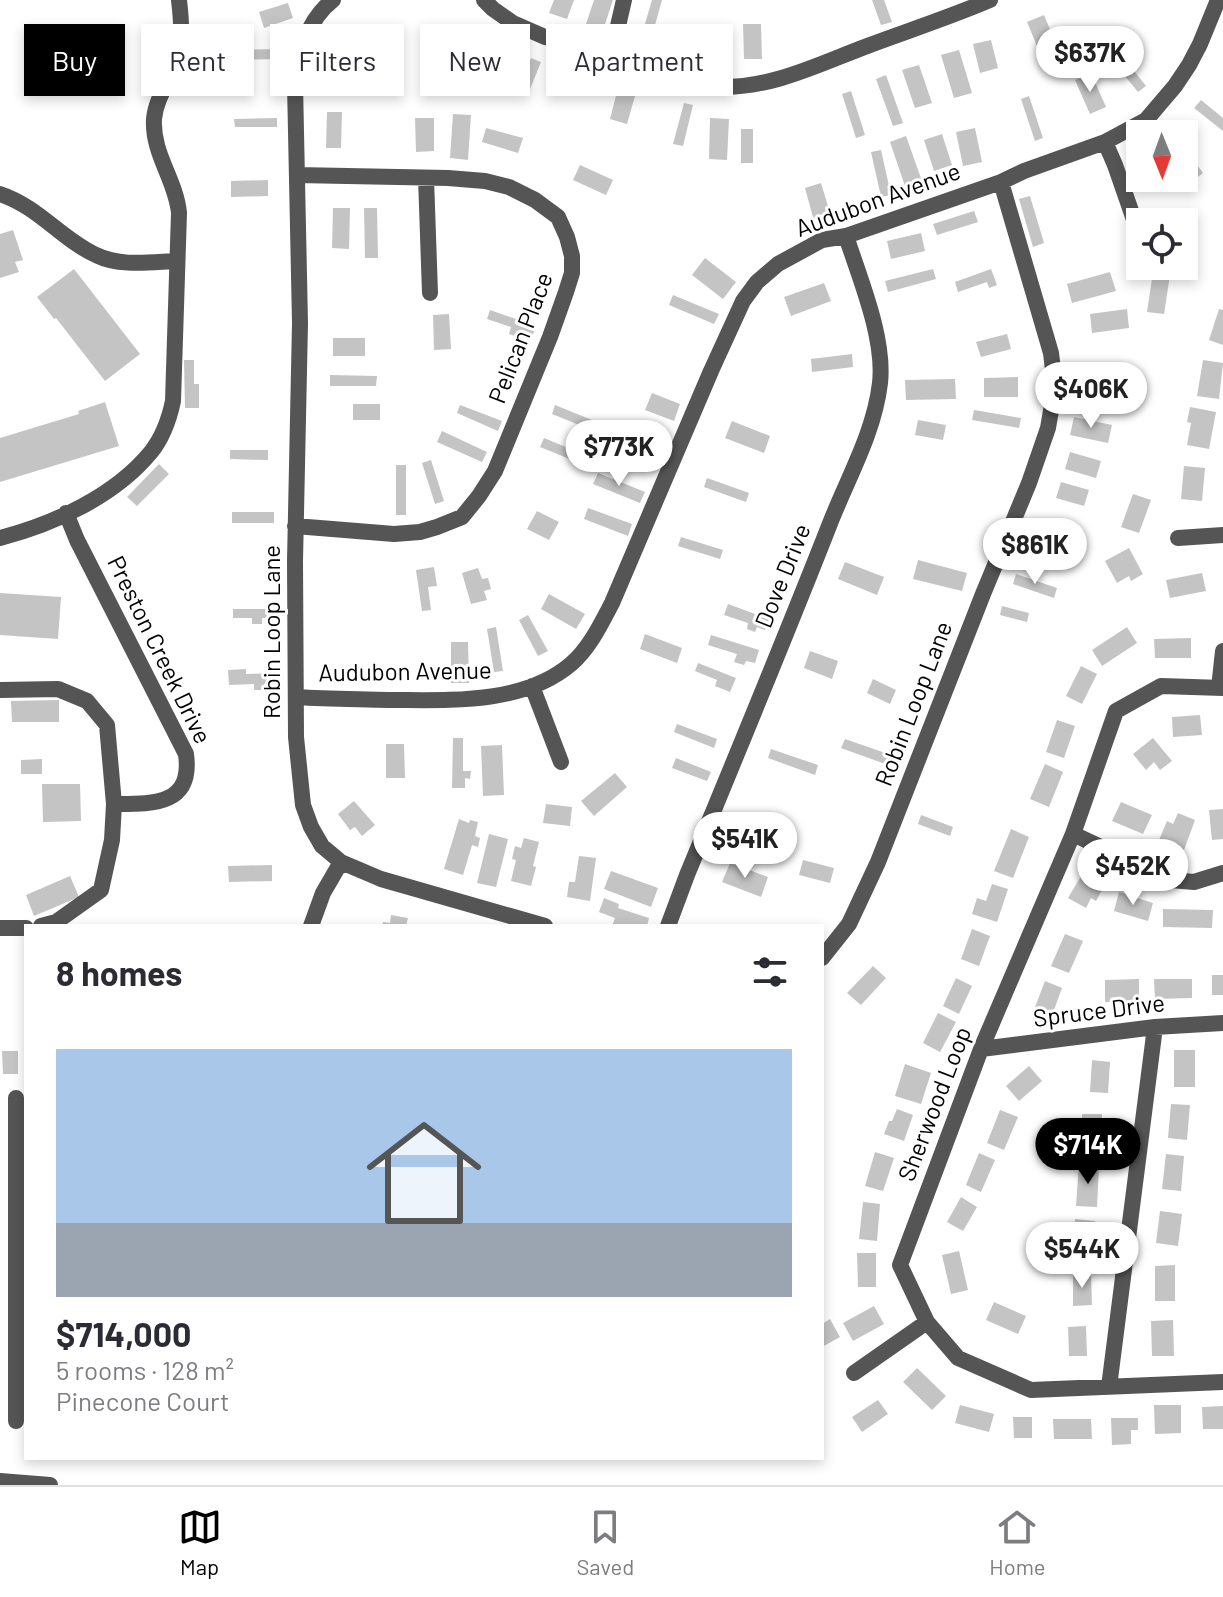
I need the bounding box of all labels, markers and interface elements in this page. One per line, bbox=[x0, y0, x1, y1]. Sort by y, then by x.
chip: Buy bbox=[24, 24, 125, 96]
chip: Rent bbox=[141, 24, 254, 96]
chip: Filters bbox=[270, 24, 404, 96]
chip: New bbox=[420, 24, 530, 96]
chip: Apartment bbox=[546, 24, 733, 96]
pin: $637K bbox=[1034, 26, 1146, 94]
text: $637K bbox=[1054, 36, 1126, 67]
north arrow bbox=[1126, 120, 1198, 192]
map controls bbox=[1126, 120, 1198, 280]
street label: Audubon Avenue bbox=[791, 155, 964, 242]
button: locate bbox=[1126, 208, 1198, 280]
street label: Pelican Place bbox=[481, 268, 558, 407]
pin: $406K bbox=[1035, 362, 1147, 430]
text: $406K bbox=[1053, 372, 1129, 403]
pin: $773K bbox=[563, 420, 675, 488]
text: $773K bbox=[584, 430, 654, 461]
pin: $861K bbox=[979, 518, 1091, 586]
street label: Dove Drive bbox=[748, 519, 816, 632]
text: $861K bbox=[1001, 528, 1069, 559]
street label: Robin Loop Lane bbox=[256, 545, 285, 719]
street label: Preston Creek Drive bbox=[102, 551, 218, 748]
street label: Robin Loop Lane bbox=[868, 617, 957, 790]
street label: Audubon Avenue bbox=[318, 654, 492, 687]
pin: $541K bbox=[689, 812, 801, 880]
text: $541K bbox=[711, 822, 779, 853]
pin: $452K bbox=[1077, 839, 1189, 907]
text: $452K bbox=[1095, 849, 1171, 880]
icon: filters bbox=[748, 950, 792, 994]
text: 8 homes bbox=[56, 952, 182, 993]
street label: Spruce Drive bbox=[1031, 987, 1166, 1032]
street label: Sherwood Loop bbox=[891, 1022, 976, 1185]
icon: home bbox=[352, 1101, 496, 1245]
pin: $714K bbox=[1032, 1118, 1144, 1186]
text: $714K bbox=[1053, 1128, 1123, 1159]
pin: $544K bbox=[1026, 1222, 1138, 1290]
text: $544K bbox=[1044, 1232, 1120, 1263]
text: $714,000 bbox=[56, 1313, 191, 1354]
text: 5 rooms · 128 m² bbox=[56, 1354, 234, 1385]
text: Pinecone Court bbox=[56, 1385, 229, 1416]
tab: Map bbox=[178, 1505, 222, 1579]
tab: Saved bbox=[577, 1505, 634, 1579]
tab: Home bbox=[989, 1505, 1045, 1579]

